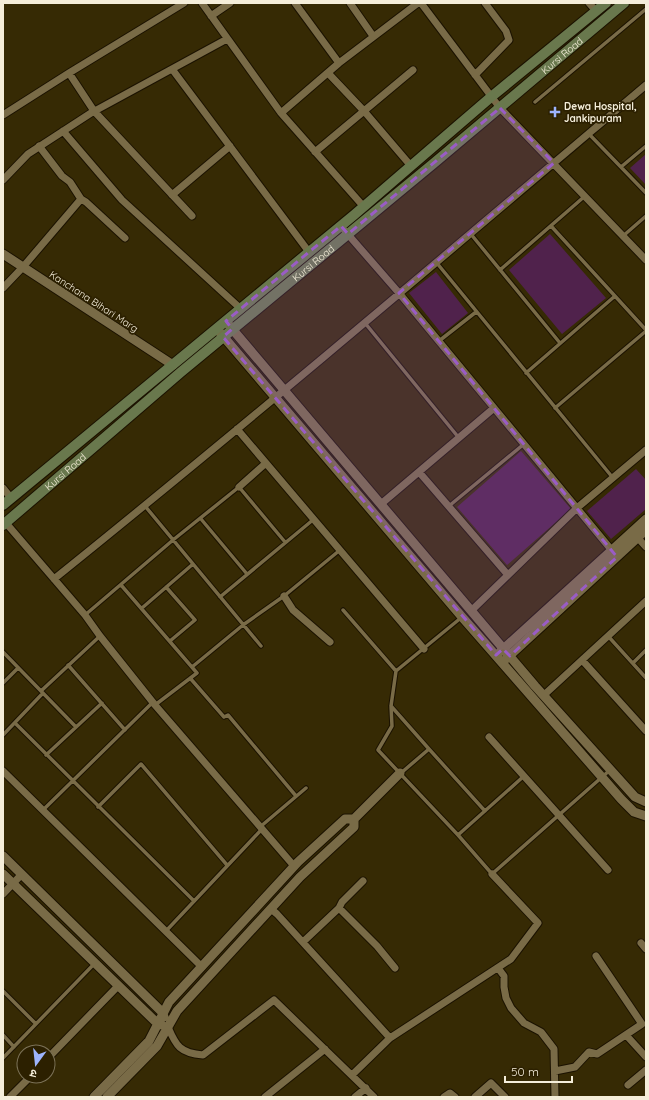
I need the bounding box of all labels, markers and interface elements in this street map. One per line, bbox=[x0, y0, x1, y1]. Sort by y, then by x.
street label: Kursi Road bbox=[539, 34, 586, 77]
place label: Dewa Hospital, Jankipuram bbox=[564, 100, 637, 125]
marker: Dewa Hospital, Jankipuram bbox=[549, 106, 561, 118]
street label: Kursi Road bbox=[290, 242, 337, 284]
street label: Kanchana Bihari Marg bbox=[47, 268, 141, 335]
street label: Kursi Road bbox=[42, 451, 89, 493]
north arrow bbox=[16, 1044, 56, 1084]
scale bar bbox=[505, 1058, 572, 1084]
text: 50 m bbox=[511, 1064, 539, 1079]
text: उ bbox=[28, 1066, 38, 1081]

